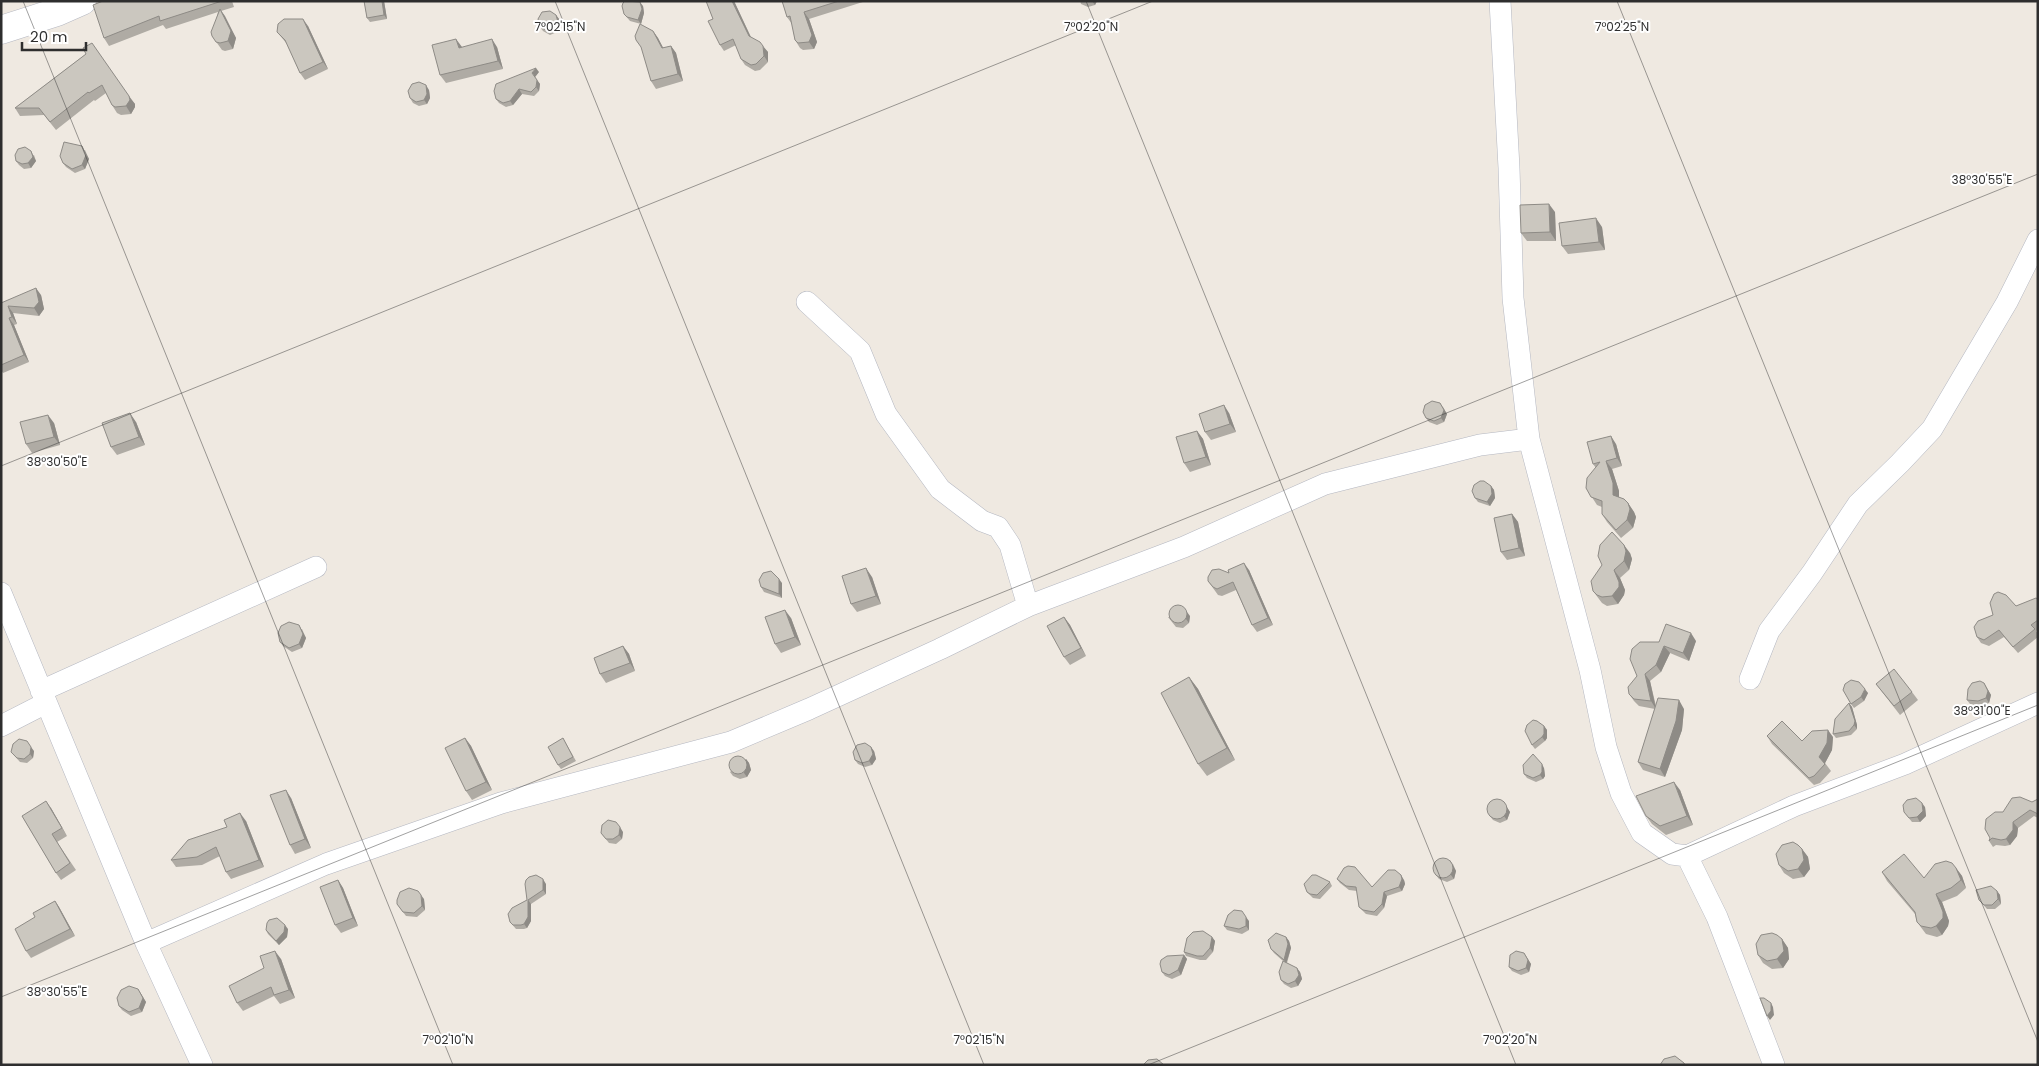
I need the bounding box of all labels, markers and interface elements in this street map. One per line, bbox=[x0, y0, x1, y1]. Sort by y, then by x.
text: 7°02'15"N bbox=[534, 18, 586, 35]
text: 7°02'20"N bbox=[1064, 18, 1118, 35]
text: 7°02'25"N bbox=[1595, 18, 1649, 35]
scale bar bbox=[22, 20, 86, 52]
text: 20 m bbox=[30, 26, 68, 47]
text: 38°30'55"E bbox=[1952, 171, 2012, 188]
text: 38°30'50"E bbox=[27, 453, 87, 470]
text: 38°31'00"E bbox=[1953, 702, 2011, 719]
text: 38°30'55"E bbox=[27, 983, 87, 1000]
text: 7°02'10"N bbox=[422, 1031, 474, 1048]
text: 7°02'15"N bbox=[953, 1031, 1005, 1048]
text: 7°02'20"N bbox=[1483, 1031, 1537, 1048]

